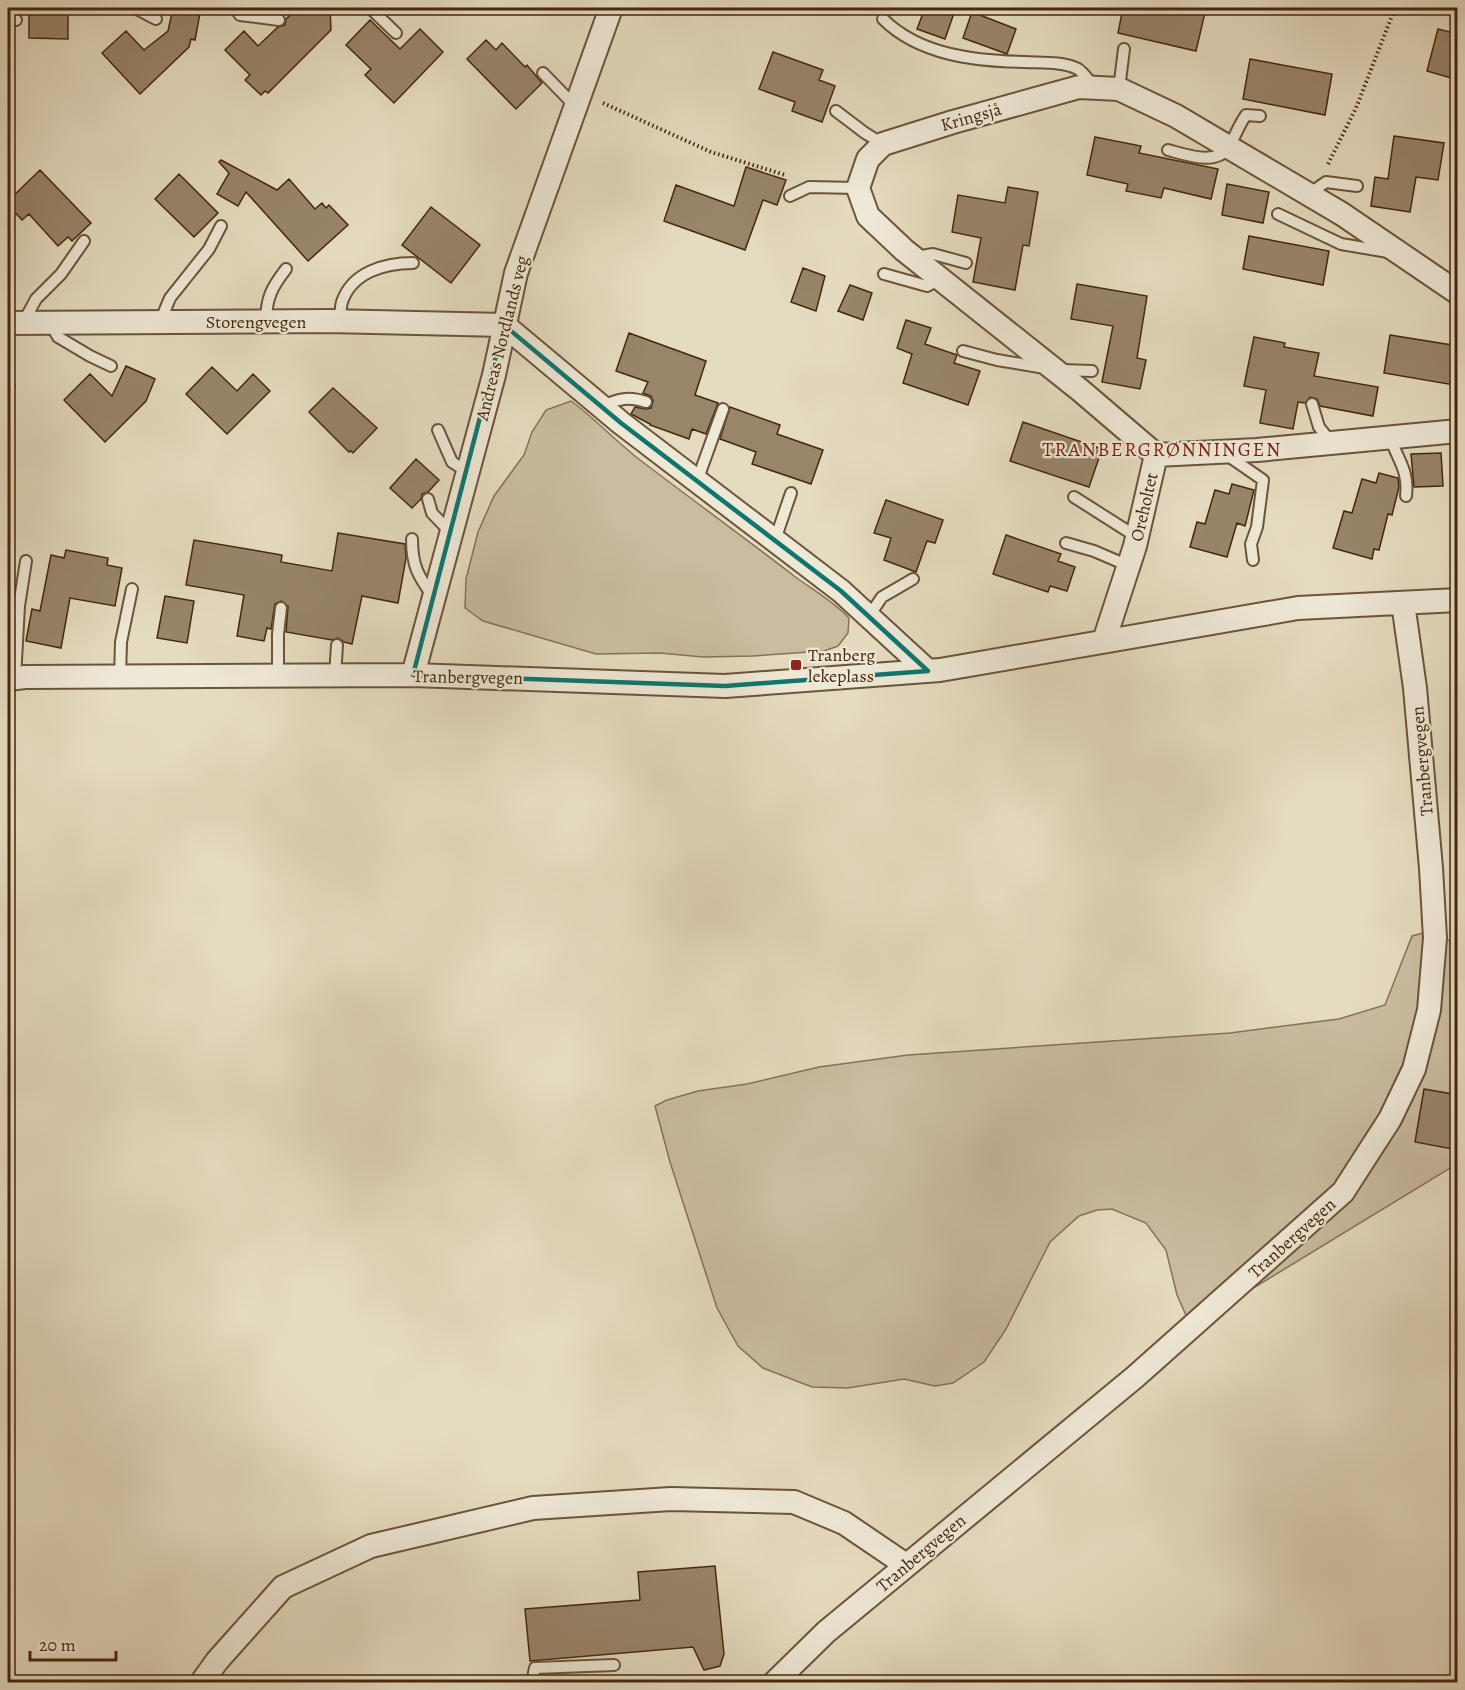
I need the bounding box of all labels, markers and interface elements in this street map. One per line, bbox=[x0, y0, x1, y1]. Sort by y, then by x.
street label: Kringsjå bbox=[938, 97, 1005, 137]
street label: Andreas Nordlands veg bbox=[470, 253, 534, 424]
street label: Storengvegen bbox=[206, 310, 306, 334]
district label: TRANBERGRØNNINGEN bbox=[1042, 436, 1282, 463]
street label: Oreholtet bbox=[1124, 470, 1164, 544]
place label: Tranberg lekeplass bbox=[808, 643, 875, 688]
marker: Tranberg lekeplass bbox=[789, 658, 803, 672]
street label: Tranbergvegen bbox=[413, 664, 523, 690]
street label: Tranbergvegen bbox=[1405, 705, 1439, 817]
street label: Tranbergvegen bbox=[1243, 1192, 1341, 1284]
street label: Tranbergvegen bbox=[871, 1508, 971, 1598]
scale bar bbox=[30, 1624, 116, 1662]
text: 20 m bbox=[39, 1633, 76, 1657]

